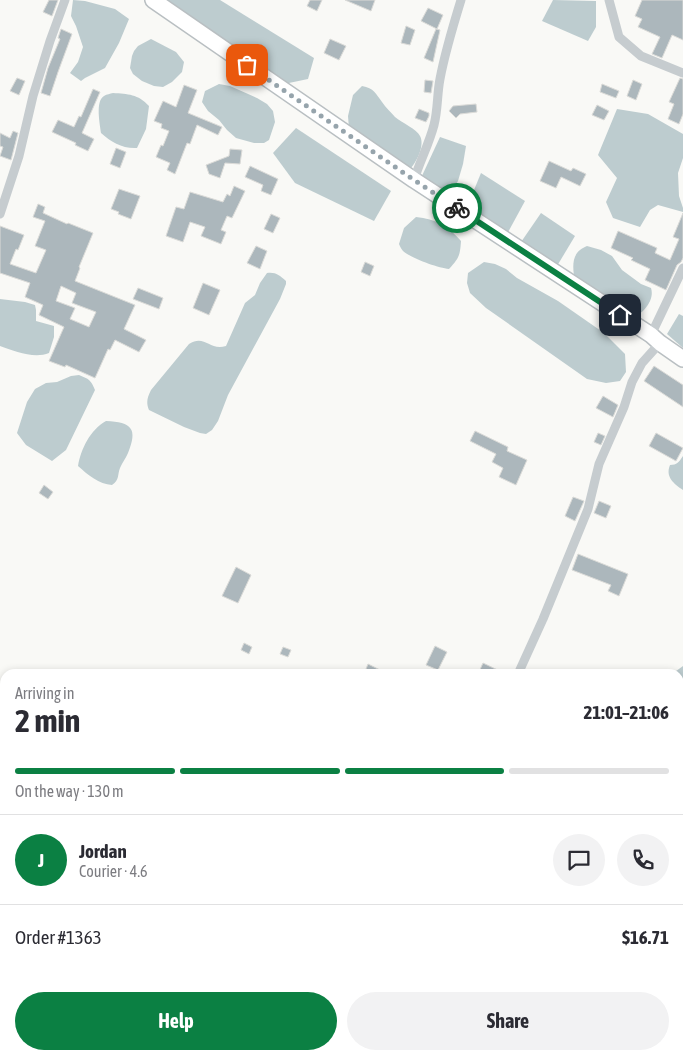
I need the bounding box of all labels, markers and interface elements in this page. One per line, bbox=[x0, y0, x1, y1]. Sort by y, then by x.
pin bbox=[226, 44, 268, 86]
icon: bag bbox=[233, 51, 261, 79]
courier bbox=[432, 183, 482, 233]
icon: bike bbox=[443, 194, 471, 222]
pin bbox=[599, 294, 641, 336]
icon: home bbox=[606, 301, 634, 329]
text: Arriving in bbox=[15, 684, 75, 702]
text: 21:01–21:06 bbox=[583, 701, 669, 723]
text: 2 min bbox=[15, 702, 80, 739]
text: On the way · 130 m bbox=[15, 782, 124, 800]
button: chat bbox=[553, 834, 605, 886]
button: phone bbox=[617, 834, 669, 886]
text: Jordan bbox=[79, 840, 127, 862]
text: J bbox=[38, 849, 44, 871]
text: Courier · 4.6 bbox=[79, 862, 148, 880]
text: Order #1363 bbox=[15, 926, 102, 948]
text: $16.71 bbox=[622, 926, 669, 948]
button: Help bbox=[15, 992, 337, 1050]
button: Share bbox=[347, 992, 669, 1050]

